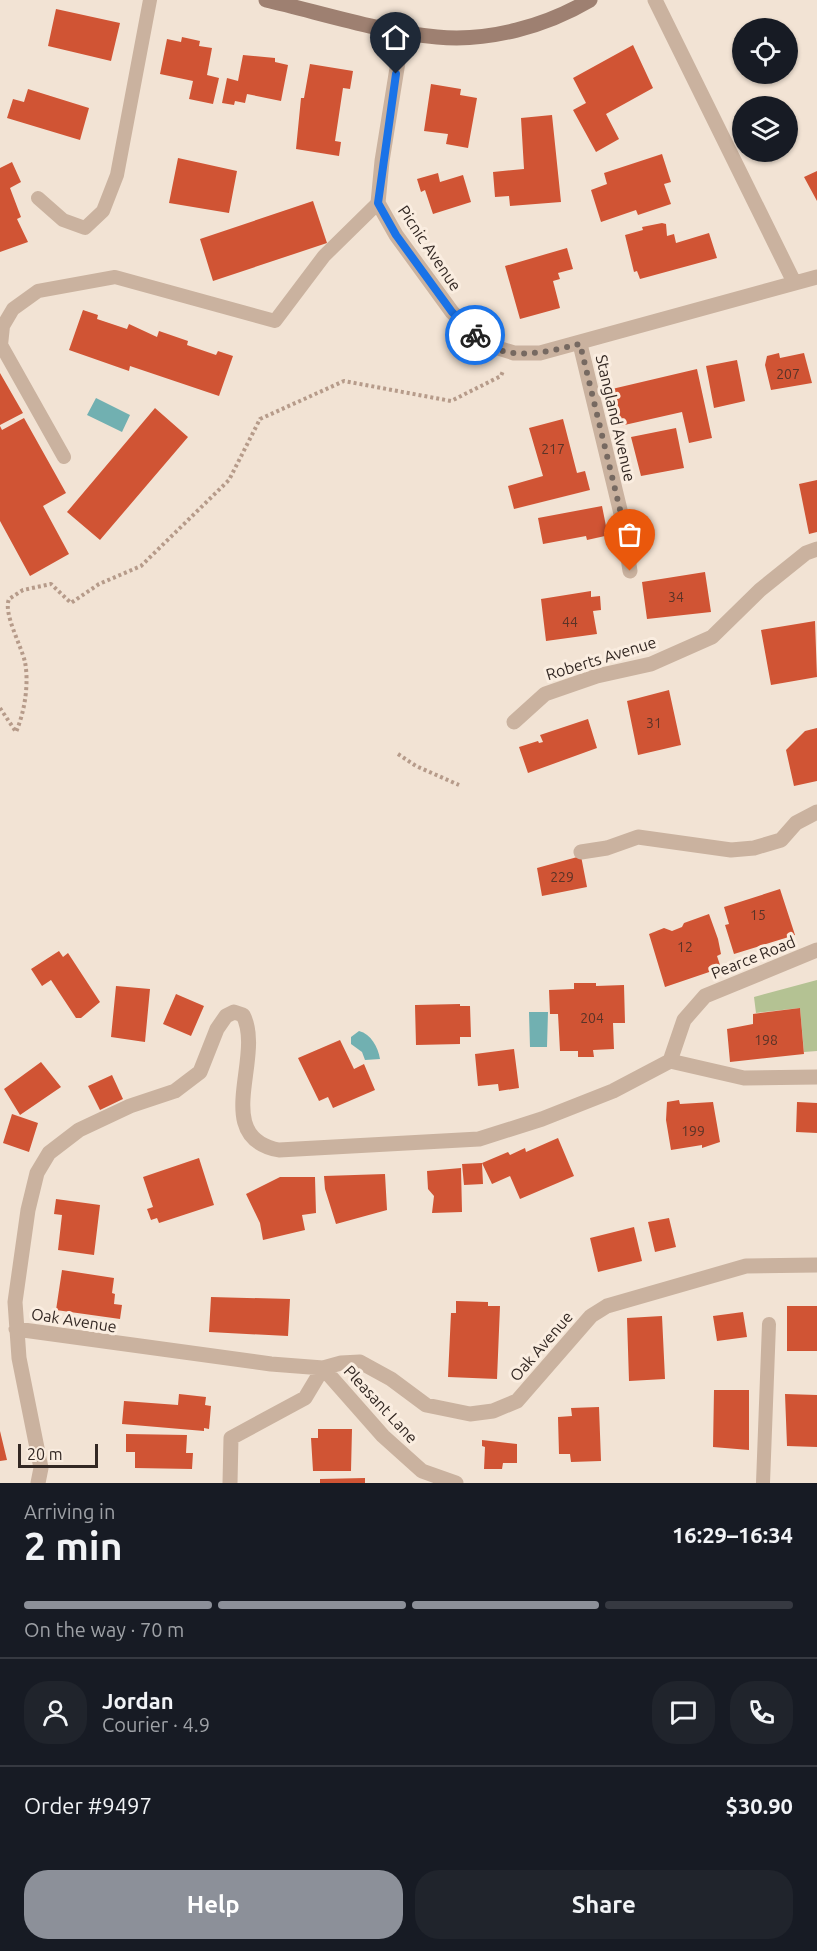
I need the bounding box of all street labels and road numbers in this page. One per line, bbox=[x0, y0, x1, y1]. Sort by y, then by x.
street label: Picnic Avenue bbox=[395, 202, 465, 294]
street label: Stangland Avenue bbox=[593, 353, 639, 483]
street label: Roberts Avenue bbox=[544, 633, 658, 683]
street label: Pearce Road bbox=[708, 932, 798, 982]
street label: Oak Avenue bbox=[30, 1304, 118, 1336]
street label: Oak Avenue bbox=[506, 1308, 576, 1384]
street label: Pleasant Lane bbox=[341, 1362, 421, 1446]

